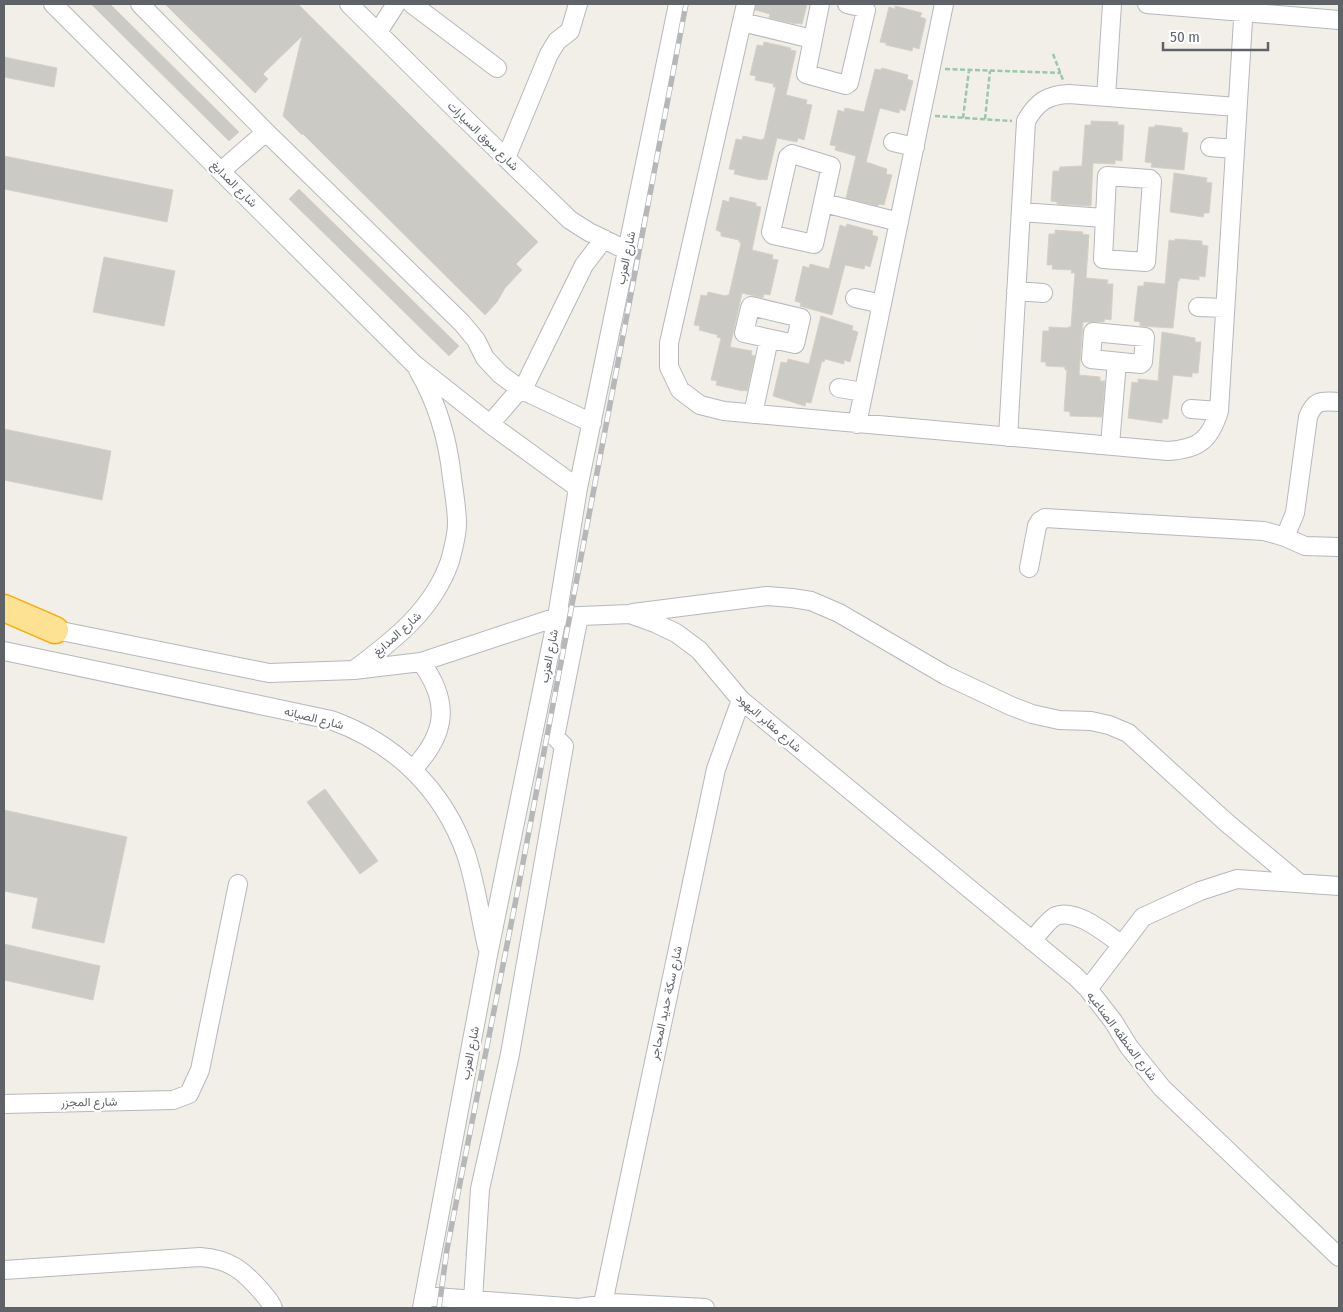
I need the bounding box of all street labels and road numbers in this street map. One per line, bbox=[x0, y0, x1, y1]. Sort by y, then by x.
street label: شارع سوق السيارات bbox=[443, 99, 521, 175]
street label: شارع المدابغ bbox=[206, 158, 260, 212]
street label: شارع العزب bbox=[614, 230, 640, 286]
street label: شارع المدابغ bbox=[370, 609, 425, 661]
street label: شارع العزب bbox=[537, 628, 563, 684]
street label: شارع مقابر اليهود bbox=[732, 691, 804, 757]
street label: شارع الصيانه bbox=[282, 704, 345, 734]
street label: شارع سكة حديد المحاجر bbox=[647, 945, 687, 1063]
street label: شارع المنطقه الصناعيه bbox=[1082, 989, 1160, 1084]
street label: شارع العزب bbox=[458, 1025, 484, 1081]
street label: شارع المجزر bbox=[59, 1095, 118, 1112]

